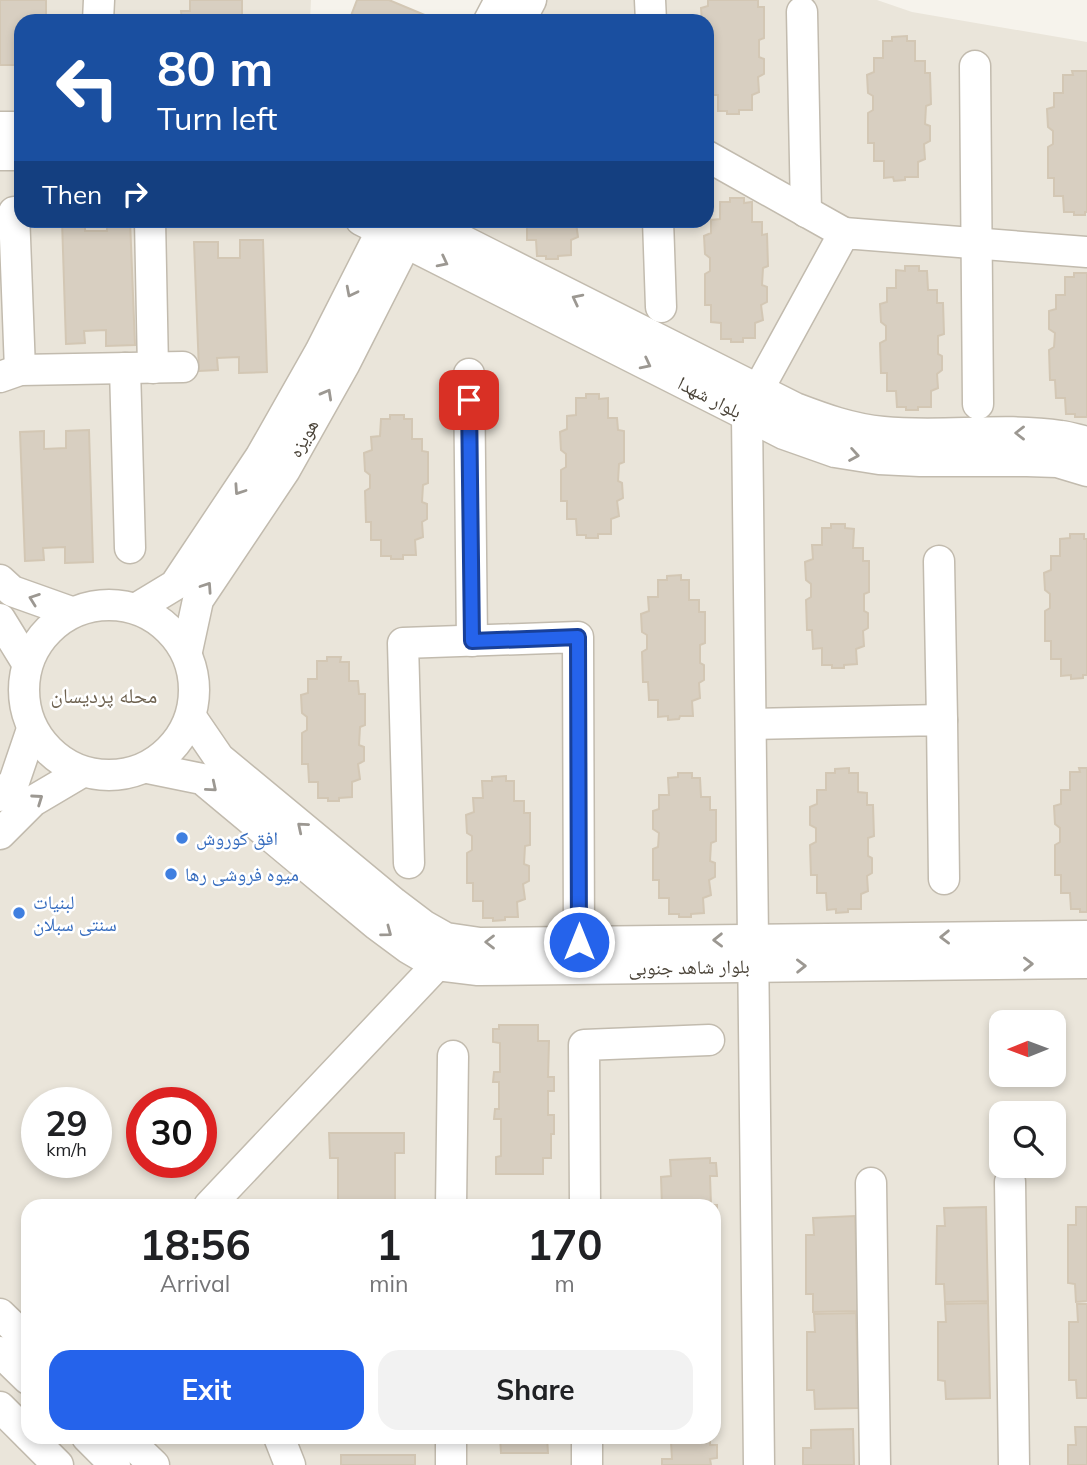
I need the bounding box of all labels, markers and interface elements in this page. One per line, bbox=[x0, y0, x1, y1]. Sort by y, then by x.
text: 80 m bbox=[157, 37, 273, 98]
icon: left bbox=[42, 42, 133, 133]
text: Turn left bbox=[157, 98, 277, 138]
icon: right bbox=[116, 175, 154, 213]
text: Then bbox=[42, 178, 102, 211]
one-way arrow bbox=[436, 253, 448, 267]
one-way arrow bbox=[345, 285, 359, 297]
one-way arrow bbox=[572, 293, 584, 307]
one-way arrow bbox=[639, 356, 651, 370]
pin bbox=[439, 370, 499, 430]
street label: بلوار شهدا bbox=[674, 371, 746, 423]
icon: arrive bbox=[450, 381, 488, 419]
one-way arrow bbox=[319, 389, 332, 402]
street label: هویزه bbox=[283, 414, 323, 462]
one-way arrow bbox=[1014, 425, 1024, 441]
one-way arrow bbox=[848, 447, 860, 462]
one-way arrow bbox=[234, 482, 247, 495]
one-way arrow bbox=[199, 582, 211, 595]
one-way arrow bbox=[29, 593, 41, 607]
district label: محله پردیسان bbox=[51, 682, 157, 708]
one-way arrow bbox=[204, 779, 216, 792]
one-way arrow bbox=[30, 795, 43, 807]
one-way arrow bbox=[297, 823, 310, 835]
place label: افق کوروش bbox=[196, 826, 278, 850]
marker: افق کوروش bbox=[174, 830, 190, 846]
place label: میوه فروشی رها bbox=[185, 862, 299, 886]
marker: میوه فروشی رها bbox=[163, 866, 179, 882]
place label: لبنیات سنتی سبلان bbox=[33, 890, 117, 936]
marker: لبنیات سنتی سبلان bbox=[11, 905, 27, 921]
position arrow bbox=[542, 905, 616, 979]
one-way arrow bbox=[379, 924, 392, 937]
one-way arrow bbox=[940, 930, 951, 945]
one-way arrow bbox=[712, 932, 723, 948]
one-way arrow bbox=[485, 934, 495, 950]
street label: بلوار شاهد جنوبی bbox=[628, 954, 750, 980]
one-way arrow bbox=[1023, 956, 1034, 972]
one-way arrow bbox=[796, 958, 806, 974]
north arrow bbox=[989, 1010, 1066, 1087]
map controls bbox=[989, 1010, 1066, 1178]
speed limit sign: 30 bbox=[126, 1087, 217, 1178]
text: 29 bbox=[45, 1101, 88, 1145]
button: search bbox=[989, 1101, 1066, 1178]
text: km/h bbox=[46, 1138, 87, 1161]
text: 18:56 bbox=[140, 1218, 251, 1271]
text: 1 bbox=[376, 1218, 401, 1271]
text: 170 bbox=[527, 1218, 602, 1271]
text: Arrival bbox=[160, 1269, 230, 1298]
text: min bbox=[369, 1269, 408, 1298]
text: m bbox=[555, 1269, 575, 1298]
button: Exit bbox=[49, 1350, 364, 1430]
button: Share bbox=[378, 1350, 693, 1430]

